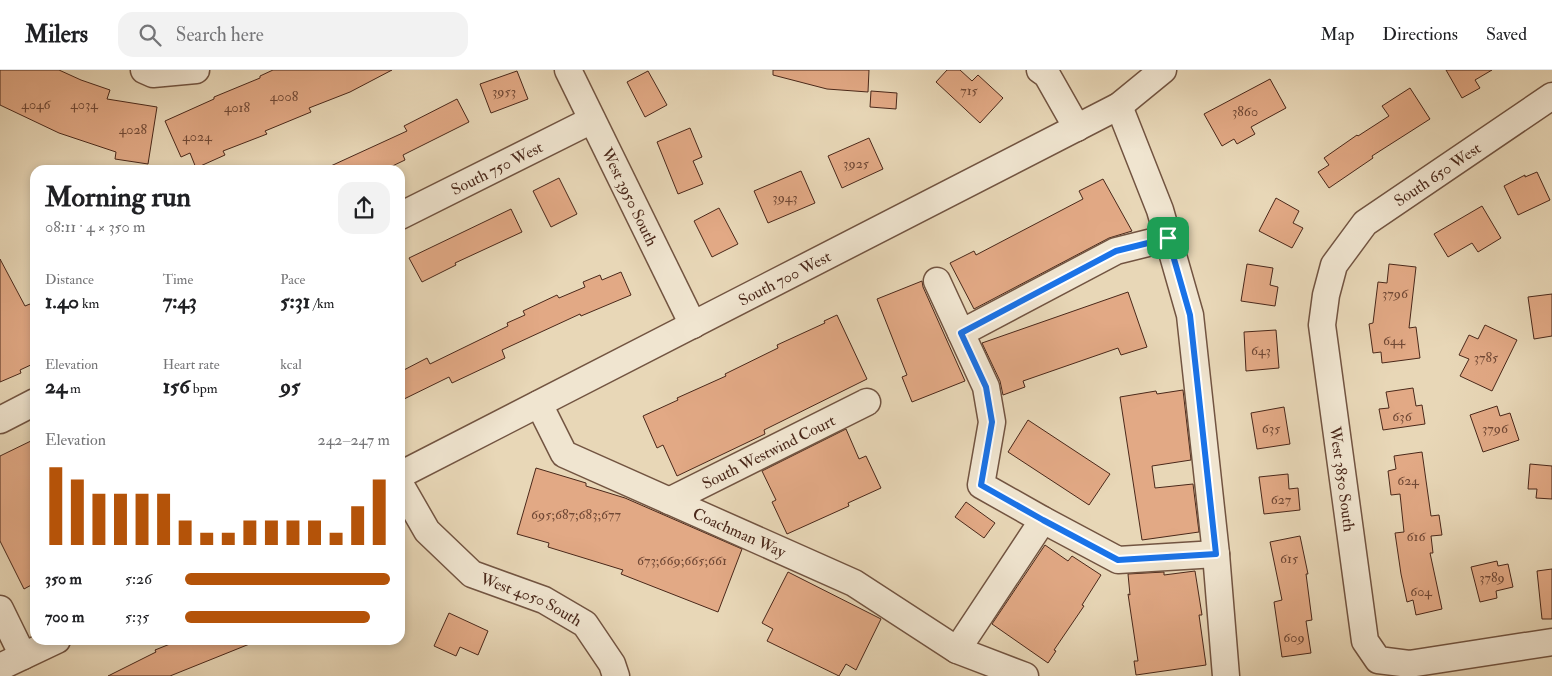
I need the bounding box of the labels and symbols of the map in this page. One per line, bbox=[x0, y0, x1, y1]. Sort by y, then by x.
house number: 715 bbox=[960, 82, 979, 99]
house number: 3953 bbox=[492, 83, 516, 100]
house number: 4008 bbox=[270, 88, 299, 105]
house number: 4046 bbox=[21, 96, 52, 113]
house number: 4034 bbox=[70, 96, 99, 113]
house number: 4018 bbox=[224, 99, 251, 116]
house number: 3860 bbox=[1232, 103, 1258, 120]
house number: 4028 bbox=[119, 121, 148, 138]
house number: 4024 bbox=[182, 128, 213, 145]
street label: South 750 West bbox=[448, 137, 546, 200]
street label: South 650 West bbox=[1390, 138, 1485, 211]
street label: West 3950 South bbox=[596, 144, 662, 250]
house number: 3925 bbox=[843, 155, 870, 172]
house number: 3943 bbox=[772, 189, 798, 206]
pin bbox=[1147, 217, 1189, 259]
street label: South 700 West bbox=[735, 247, 834, 311]
house number: 3796 bbox=[1382, 285, 1409, 302]
house number: 644 bbox=[1383, 332, 1407, 349]
house number: 643 bbox=[1251, 342, 1271, 359]
house number: 3785 bbox=[1474, 349, 1499, 366]
house number: 636 bbox=[1392, 408, 1413, 425]
street label: South Westwind Court bbox=[699, 411, 839, 494]
house number: 635 bbox=[1262, 420, 1281, 437]
house number: 3796 bbox=[1482, 420, 1509, 437]
street label: West 3850 South bbox=[1325, 424, 1359, 534]
house number: 624 bbox=[1397, 472, 1420, 489]
house number: 627 bbox=[1271, 491, 1292, 508]
street label: Coachman Way bbox=[689, 504, 790, 563]
house number: 695;687;683;677 bbox=[531, 506, 622, 523]
house number: 616 bbox=[1407, 528, 1426, 545]
house number: 615 bbox=[1280, 550, 1299, 567]
house number: 673;669;665;661 bbox=[637, 552, 727, 569]
street label: West 4050 South bbox=[477, 569, 586, 631]
house number: 3789 bbox=[1479, 569, 1505, 586]
house number: 604 bbox=[1410, 583, 1433, 600]
house number: 609 bbox=[1283, 629, 1305, 646]

